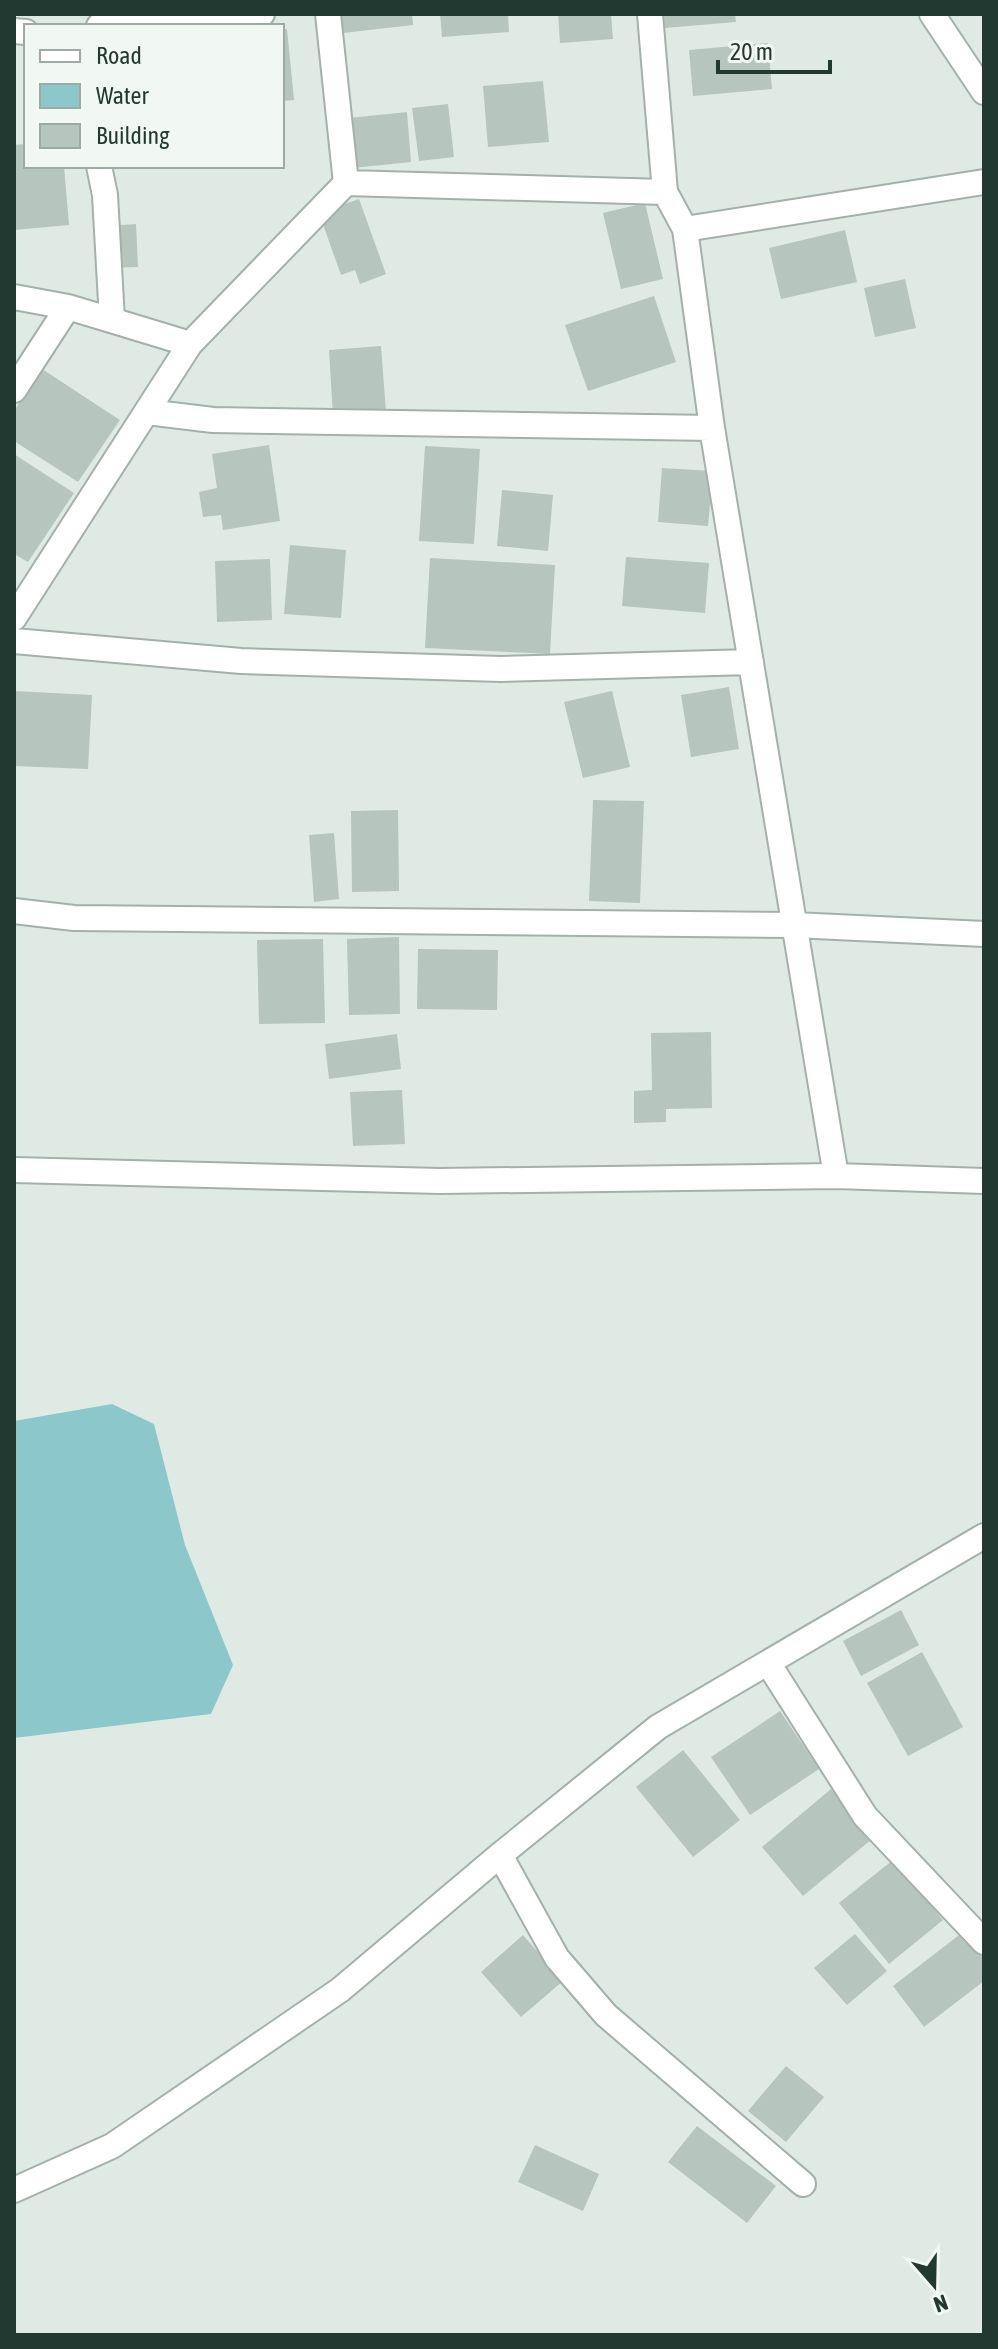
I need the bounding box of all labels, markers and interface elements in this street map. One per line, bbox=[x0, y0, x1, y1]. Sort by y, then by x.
legend bbox=[24, 24, 284, 168]
scale bar bbox=[718, 24, 830, 74]
text: 20 m bbox=[730, 38, 773, 65]
text: Road bbox=[96, 42, 142, 69]
text: Water bbox=[96, 82, 149, 109]
text: Building bbox=[96, 122, 170, 149]
north arrow bbox=[894, 2245, 974, 2325]
text: N bbox=[930, 2289, 951, 2318]

